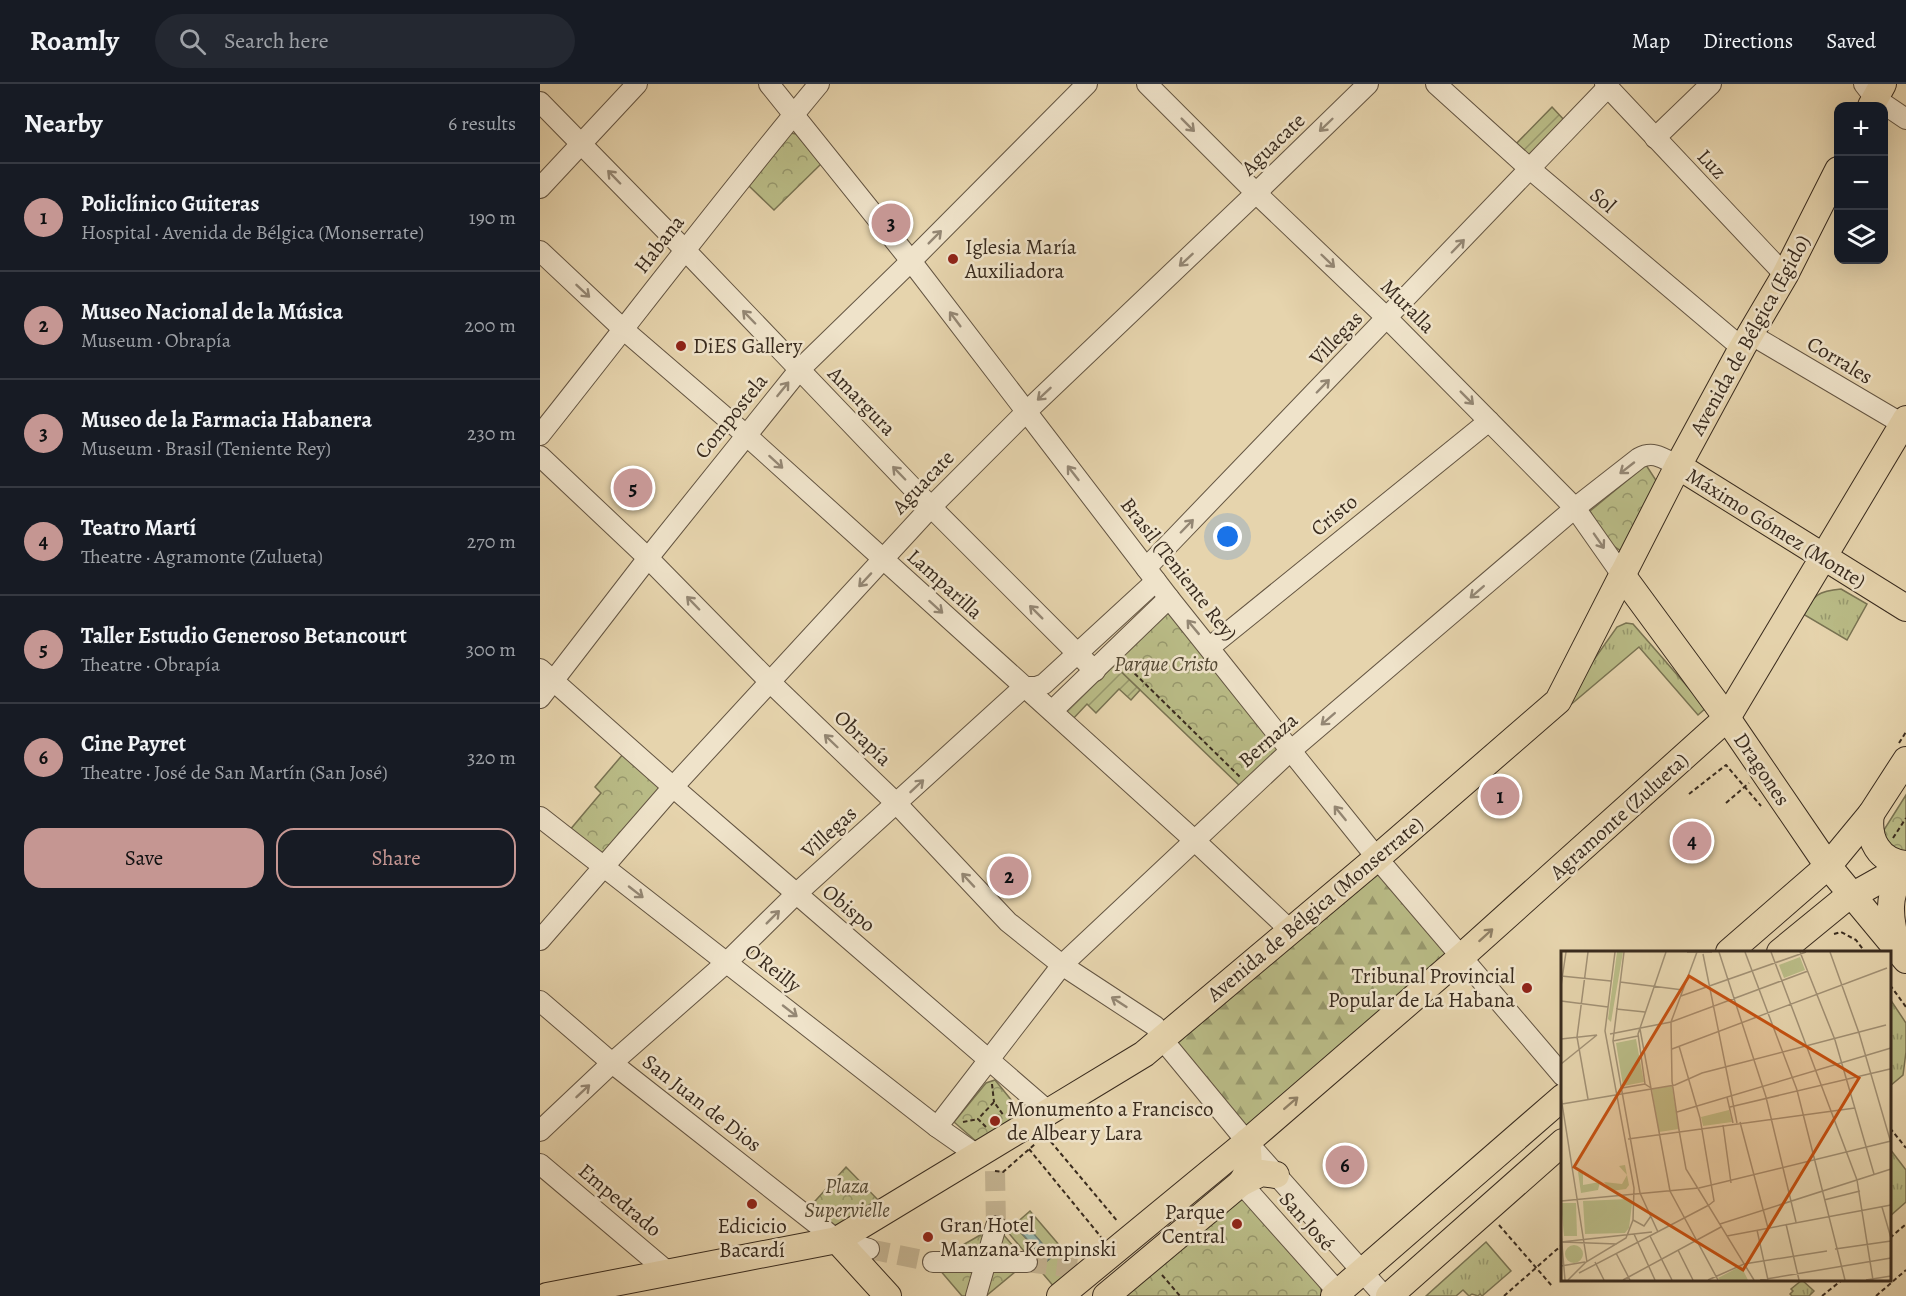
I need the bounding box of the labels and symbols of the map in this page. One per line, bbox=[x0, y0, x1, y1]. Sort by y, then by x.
street label: Aguacate bbox=[1234, 107, 1311, 182]
one-way arrow bbox=[1181, 118, 1196, 133]
one-way arrow bbox=[1319, 118, 1334, 132]
street label: Luz bbox=[1691, 143, 1733, 185]
one-way arrow bbox=[607, 170, 621, 185]
street label: Sol bbox=[1584, 181, 1622, 219]
pin: 3 bbox=[872, 200, 910, 246]
street label: Habana bbox=[627, 209, 691, 279]
one-way arrow bbox=[928, 229, 943, 244]
street label: Avenida de Bélgica (Egido) bbox=[1683, 230, 1817, 441]
place label: Iglesia María Auxiliadora bbox=[964, 233, 1077, 285]
one-way arrow bbox=[1450, 238, 1465, 253]
marker: Iglesia María Auxiliadora bbox=[946, 252, 960, 266]
one-way arrow bbox=[1179, 253, 1194, 267]
one-way arrow bbox=[1320, 254, 1335, 269]
street label: Muralla bbox=[1375, 273, 1442, 340]
one-way arrow bbox=[575, 284, 590, 298]
street label: Villegas bbox=[1302, 305, 1369, 372]
one-way arrow bbox=[742, 310, 756, 325]
one-way arrow bbox=[948, 311, 961, 327]
street label: Corrales bbox=[1802, 330, 1878, 390]
place label: DiES Gallery bbox=[693, 332, 803, 360]
marker: DiES Gallery bbox=[674, 339, 688, 353]
street label: Amargura bbox=[821, 359, 902, 442]
street label: Compostela bbox=[688, 367, 774, 464]
one-way arrow bbox=[1315, 379, 1330, 394]
one-way arrow bbox=[776, 382, 789, 398]
one-way arrow bbox=[1037, 387, 1052, 401]
one-way arrow bbox=[1459, 391, 1474, 406]
street label: Aguacate bbox=[885, 444, 960, 521]
one-way arrow bbox=[768, 455, 783, 469]
one-way arrow bbox=[1619, 461, 1635, 474]
street label: Máximo Gómez (Monte) bbox=[1681, 461, 1871, 595]
pin: 5 bbox=[614, 466, 652, 510]
one-way arrow bbox=[891, 466, 906, 481]
one-way arrow bbox=[1067, 466, 1080, 482]
street label: Cristo bbox=[1305, 488, 1363, 542]
street label: Brasil (Teniente Rey) bbox=[1114, 492, 1244, 646]
one-way arrow bbox=[1180, 519, 1194, 534]
your location bbox=[1213, 522, 1242, 551]
one-way arrow bbox=[1593, 533, 1605, 549]
street label: Lamparilla bbox=[901, 543, 989, 626]
one-way arrow bbox=[858, 572, 872, 587]
one-way arrow bbox=[1469, 586, 1485, 599]
one-way arrow bbox=[686, 596, 700, 611]
one-way arrow bbox=[928, 600, 943, 614]
one-way arrow bbox=[1029, 604, 1044, 619]
one-way arrow bbox=[1187, 619, 1200, 635]
park label: Parque Cristo bbox=[1114, 650, 1218, 678]
street label: Obrapía bbox=[828, 704, 898, 772]
street label: Bernaza bbox=[1232, 706, 1304, 774]
one-way arrow bbox=[1321, 712, 1336, 726]
street label: Dragones bbox=[1727, 727, 1797, 811]
one-way arrow bbox=[824, 734, 839, 748]
street label: Agramonte (Zulueta) bbox=[1543, 746, 1694, 886]
pin: 1 bbox=[1480, 774, 1520, 818]
one-way arrow bbox=[909, 778, 924, 793]
street label: Villegas bbox=[794, 800, 863, 865]
one-way arrow bbox=[1334, 805, 1347, 821]
street label: Avenida de Bélgica (Monserrate) bbox=[1200, 810, 1429, 1009]
pin: 4 bbox=[1672, 818, 1712, 864]
pin: 2 bbox=[990, 854, 1028, 898]
one-way arrow bbox=[961, 872, 975, 887]
street label: Obispo bbox=[817, 878, 881, 938]
one-way arrow bbox=[627, 885, 643, 898]
one-way arrow bbox=[765, 910, 780, 925]
one-way arrow bbox=[1478, 928, 1493, 942]
street label: O'Reilly bbox=[739, 937, 808, 999]
inset map bbox=[1561, 951, 1891, 1281]
place label: Tribunal Provincial Popular de La Habana bbox=[1328, 962, 1515, 1014]
marker: Tribunal Provincial Popular de La Habana bbox=[1520, 981, 1534, 995]
one-way arrow bbox=[1111, 996, 1128, 1008]
one-way arrow bbox=[782, 1005, 798, 1018]
street label: San Juan de Dios bbox=[637, 1048, 767, 1158]
one-way arrow bbox=[575, 1084, 590, 1098]
place label: Monumento a Francisco de Albear y Lara bbox=[1007, 1095, 1213, 1147]
one-way arrow bbox=[1283, 1097, 1299, 1110]
marker: Monumento a Francisco de Albear y Lara bbox=[988, 1114, 1002, 1128]
pin: 6 bbox=[1326, 1142, 1364, 1188]
street label: Empedrado bbox=[573, 1157, 667, 1243]
park label: Plaza Supervielle bbox=[804, 1172, 890, 1224]
street label: San José bbox=[1273, 1185, 1341, 1257]
marker: Edicicio Bacardí bbox=[745, 1197, 759, 1211]
place label: Parque Central bbox=[1162, 1198, 1225, 1250]
place label: Gran Hotel Manzana Kempinski bbox=[940, 1211, 1117, 1263]
place label: Edicicio Bacardí bbox=[717, 1212, 787, 1264]
marker: Parque Central bbox=[1230, 1217, 1244, 1231]
marker: Gran Hotel Manzana Kempinski bbox=[921, 1230, 935, 1244]

